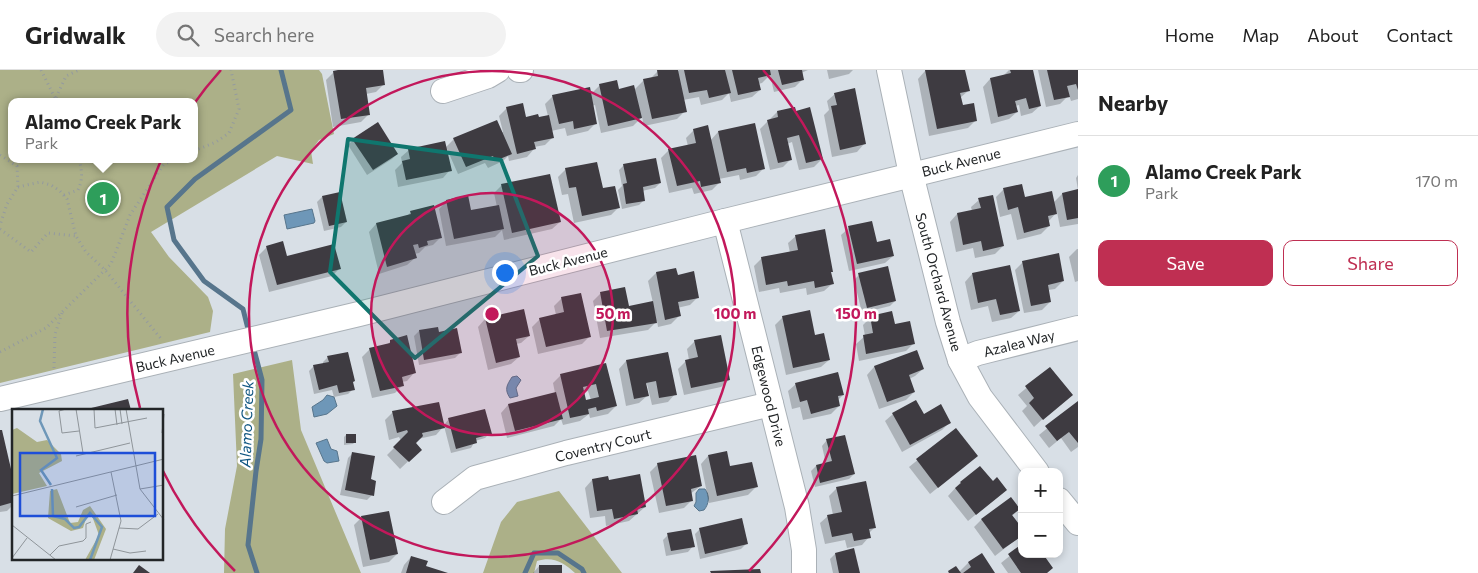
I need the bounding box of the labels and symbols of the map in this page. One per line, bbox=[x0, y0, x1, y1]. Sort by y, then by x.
street label: Buck Avenue bbox=[920, 144, 1002, 180]
pin: 1 bbox=[87, 179, 119, 217]
street label: South Orchard Avenue bbox=[912, 211, 966, 353]
street label: Buck Avenue bbox=[527, 243, 609, 279]
your location bbox=[492, 260, 518, 286]
text: 50 m bbox=[596, 304, 630, 322]
text: 100 m bbox=[714, 304, 756, 322]
text: 150 m bbox=[835, 304, 877, 322]
centre of rings bbox=[483, 305, 501, 323]
street label: Azalea Way bbox=[982, 326, 1056, 360]
street label: Buck Avenue bbox=[134, 341, 216, 375]
street label: Edgewood Drive bbox=[748, 344, 790, 448]
water label: Alamo Creek bbox=[235, 379, 257, 469]
inset map bbox=[12, 409, 164, 560]
street label: Coventry Court bbox=[553, 425, 653, 465]

